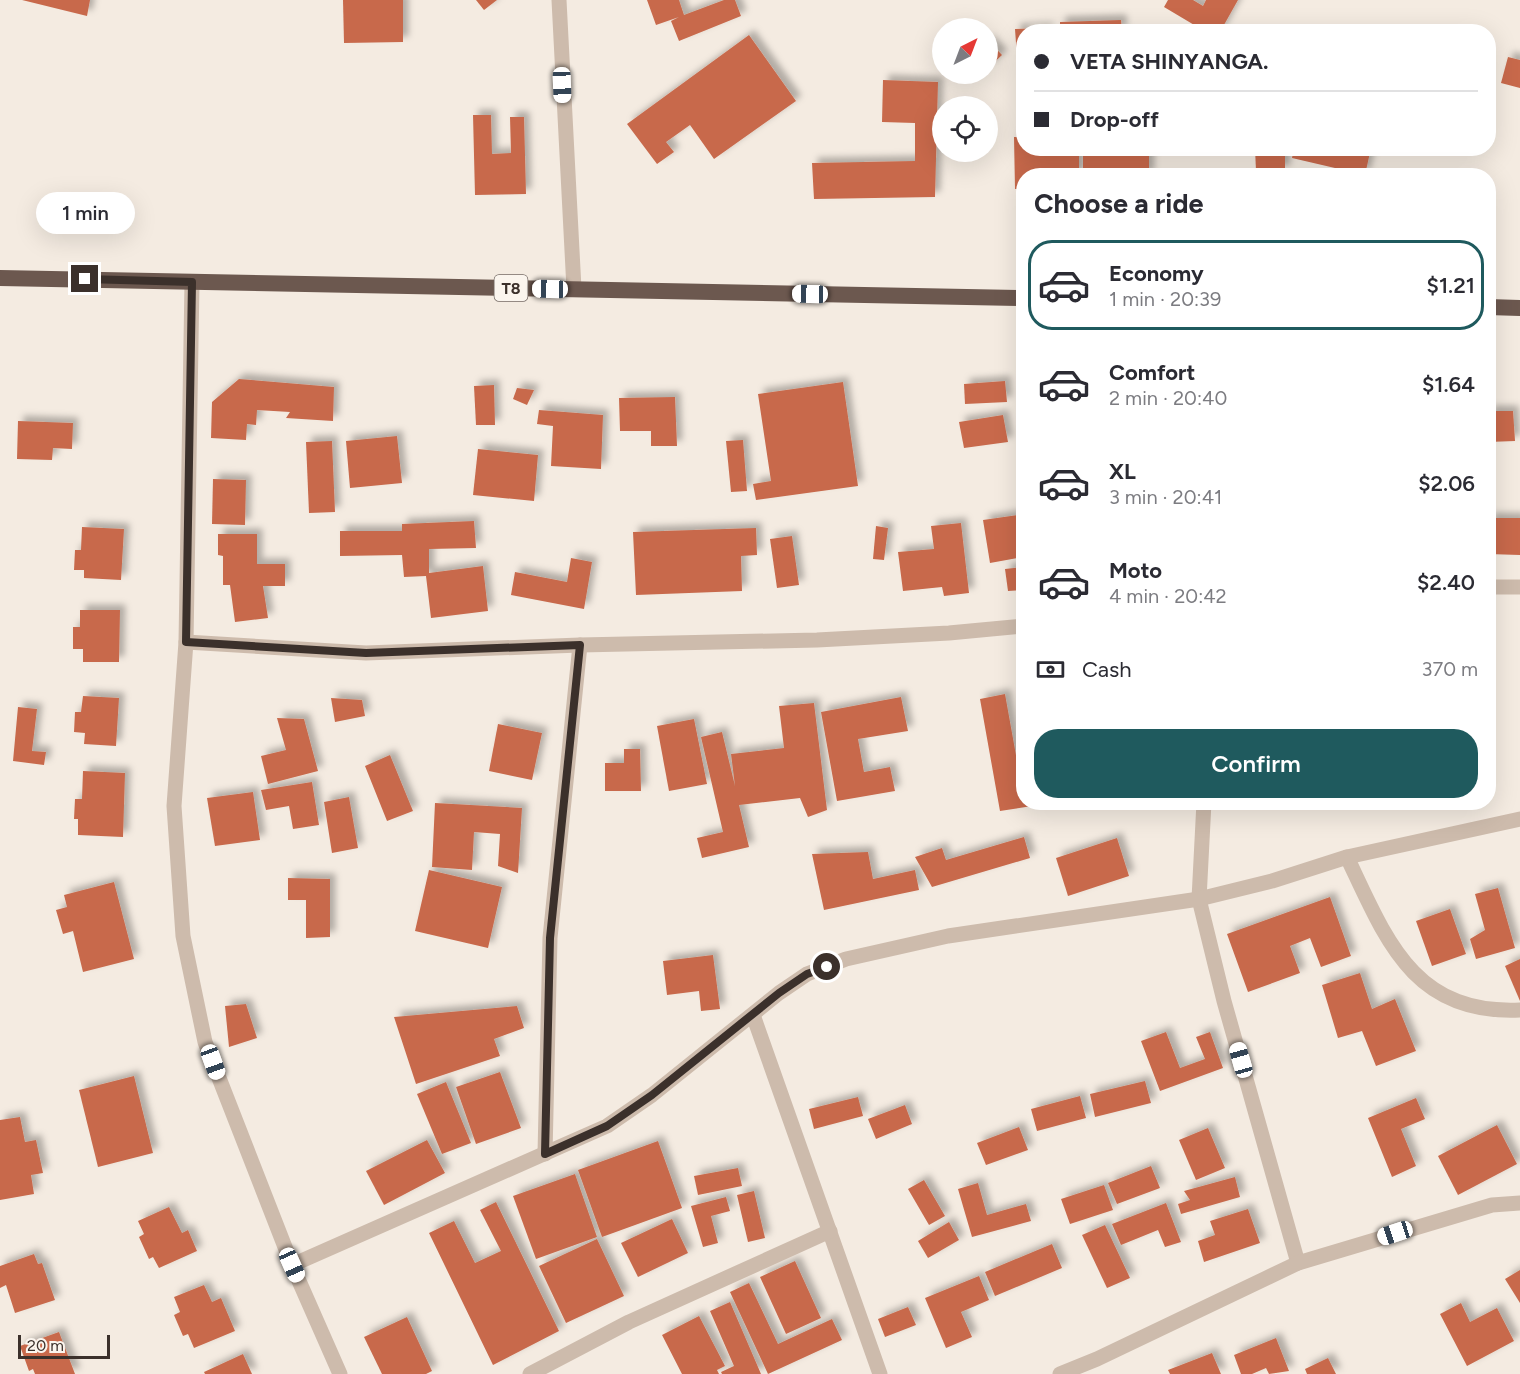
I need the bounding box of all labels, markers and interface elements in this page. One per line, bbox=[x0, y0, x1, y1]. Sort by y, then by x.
north arrow bbox=[932, 18, 998, 84]
map controls bbox=[932, 18, 998, 162]
text: VETA SHINYANGA. bbox=[1070, 48, 1268, 75]
car bbox=[552, 67, 572, 103]
button: locate bbox=[932, 96, 998, 162]
text: Drop-off bbox=[1070, 106, 1159, 133]
text: Choose a ride bbox=[1034, 187, 1203, 220]
callout: 1 min bbox=[36, 192, 134, 234]
text: 1 min bbox=[62, 201, 109, 225]
icon: car bbox=[1037, 258, 1091, 312]
text: Economy bbox=[1109, 260, 1204, 287]
route end bbox=[71, 265, 98, 292]
text: $1.21 bbox=[1427, 272, 1475, 299]
road number: T8 bbox=[494, 275, 528, 301]
car bbox=[532, 280, 568, 298]
car bbox=[792, 285, 828, 303]
text: 1 min · 20:39 bbox=[1109, 287, 1221, 311]
icon: car bbox=[1037, 357, 1091, 411]
text: Comfort bbox=[1109, 359, 1195, 386]
text: $1.64 bbox=[1422, 371, 1475, 398]
text: 2 min · 20:40 bbox=[1109, 386, 1227, 410]
icon: car bbox=[1037, 456, 1091, 510]
text: XL bbox=[1109, 458, 1136, 485]
text: $2.06 bbox=[1418, 470, 1475, 497]
text: 3 min · 20:41 bbox=[1109, 485, 1222, 509]
icon: car bbox=[1037, 555, 1091, 609]
text: Moto bbox=[1109, 557, 1162, 584]
text: $2.40 bbox=[1417, 569, 1475, 596]
text: 4 min · 20:42 bbox=[1109, 584, 1227, 608]
icon: cash bbox=[1034, 653, 1067, 686]
text: Cash bbox=[1082, 656, 1132, 683]
text: 370 m bbox=[1422, 657, 1478, 681]
button: Confirm bbox=[1034, 729, 1478, 798]
route start bbox=[813, 953, 840, 980]
car bbox=[1227, 1040, 1255, 1080]
car bbox=[198, 1042, 228, 1082]
car bbox=[1375, 1219, 1415, 1247]
car bbox=[276, 1245, 308, 1285]
scale bar bbox=[18, 1332, 110, 1360]
text: 20 m bbox=[27, 1336, 64, 1355]

